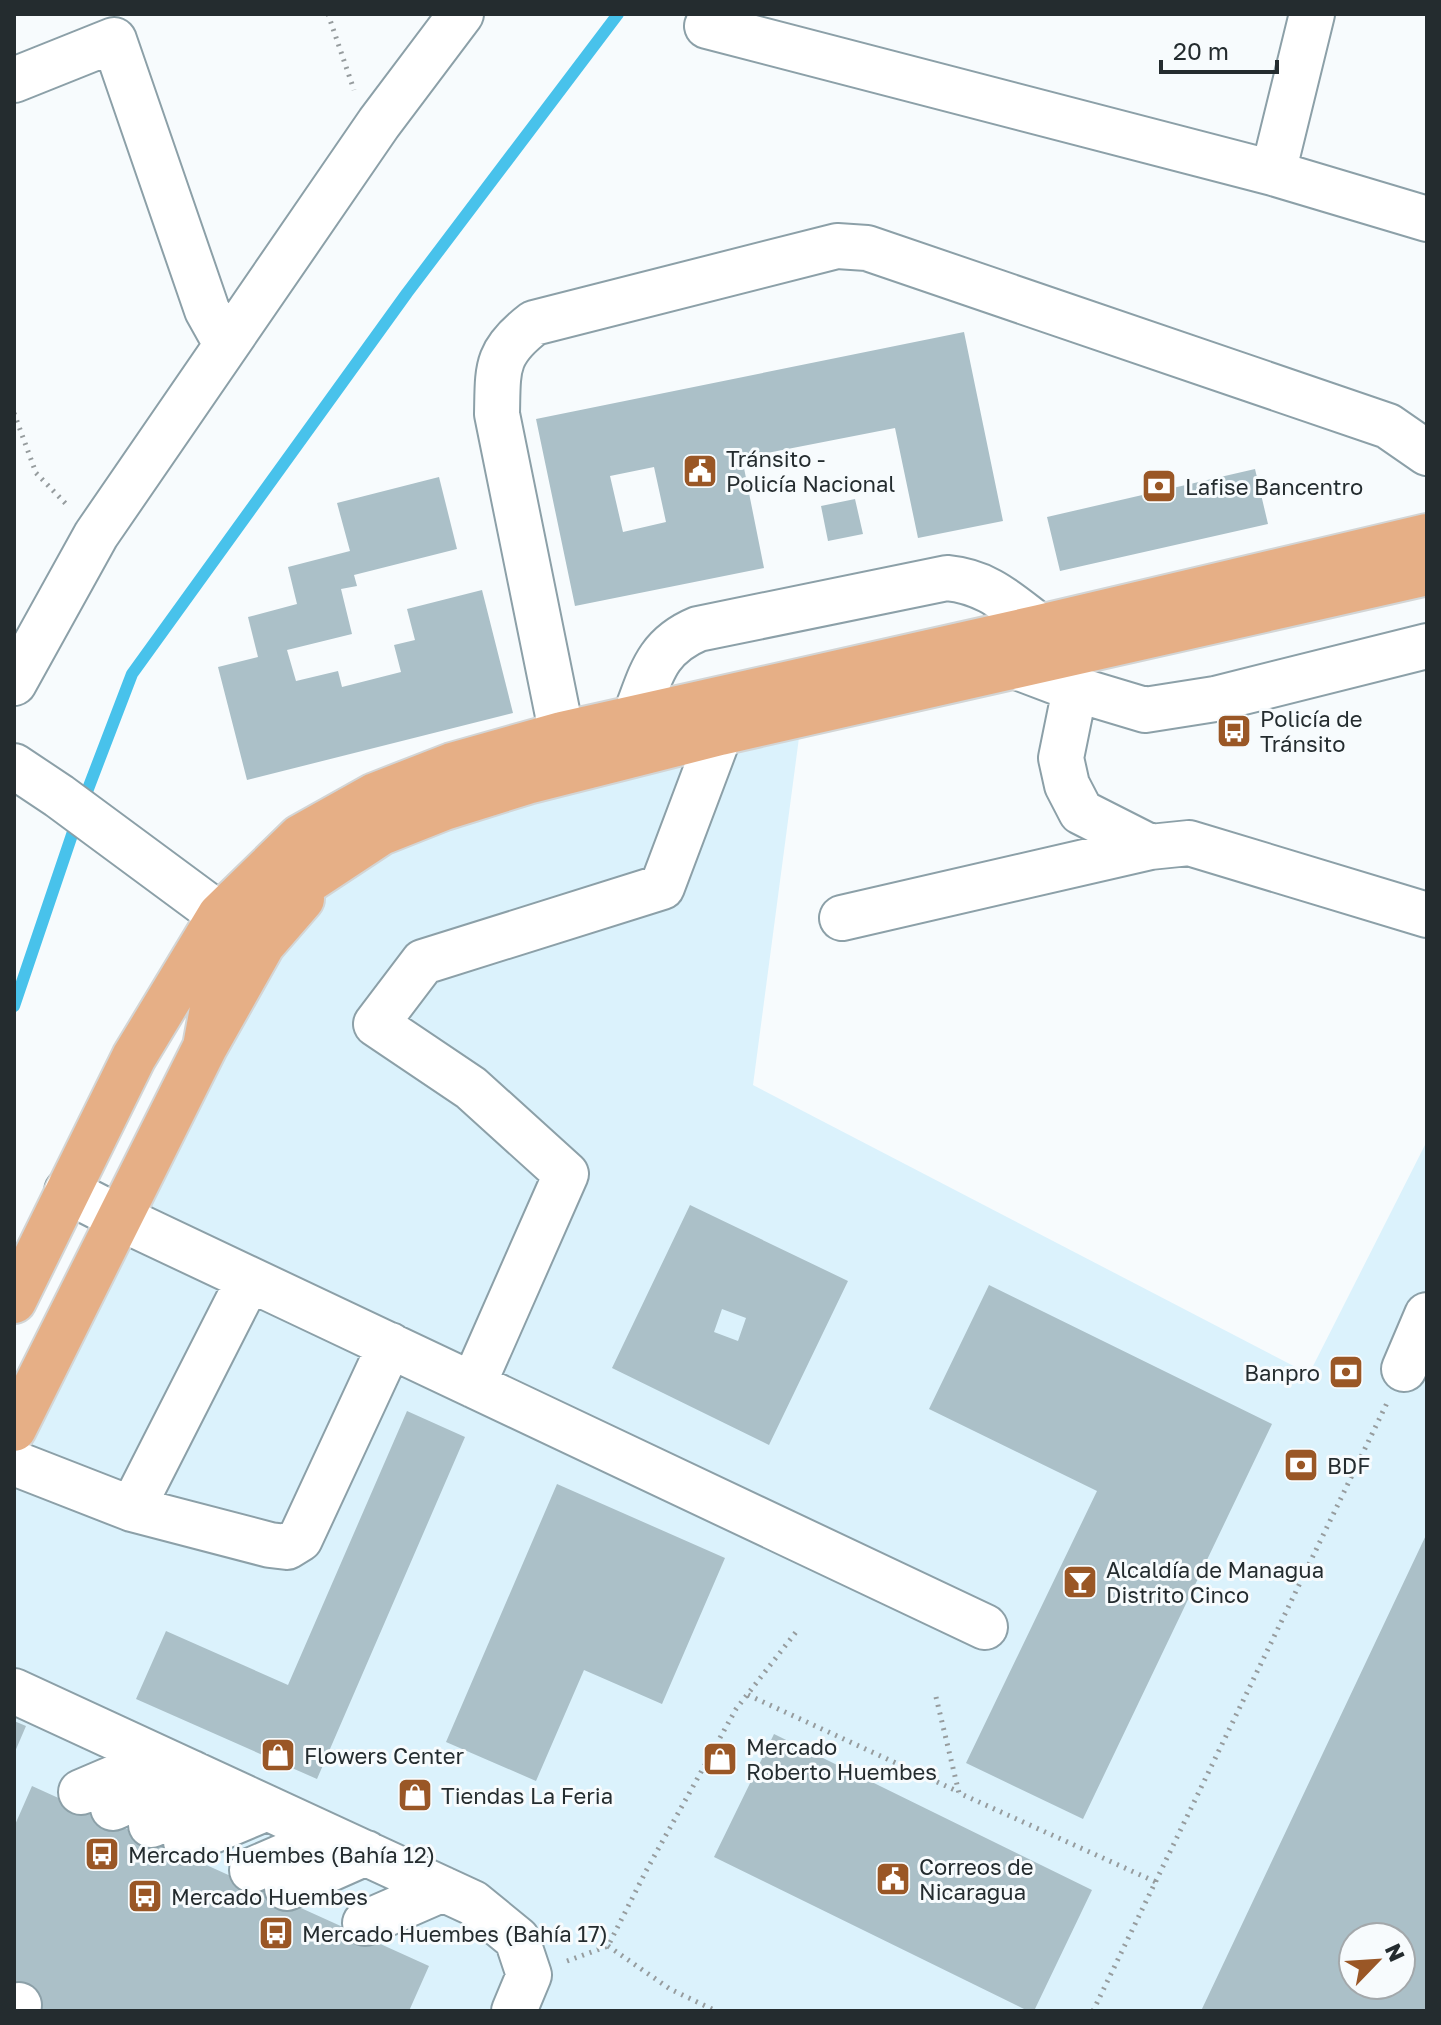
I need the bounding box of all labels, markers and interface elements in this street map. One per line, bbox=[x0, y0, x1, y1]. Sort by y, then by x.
scale bar bbox=[1161, 24, 1277, 74]
text: 20 m bbox=[1173, 36, 1229, 65]
place label: Tránsito - Policía Nacional bbox=[726, 445, 895, 497]
public building icon: Tránsito - Policía Nacional bbox=[681, 452, 719, 490]
bank icon: Lafise Bancentro bbox=[1140, 467, 1178, 505]
place label: Lafise Bancentro bbox=[1185, 473, 1363, 500]
place label: Policía de Tránsito bbox=[1260, 705, 1362, 757]
bus stop icon: Policía de Tránsito bbox=[1215, 712, 1253, 750]
bank icon: Banpro bbox=[1327, 1353, 1365, 1391]
place label: Banpro bbox=[1244, 1359, 1320, 1386]
bank icon: BDF bbox=[1282, 1446, 1320, 1484]
place label: BDF bbox=[1327, 1452, 1370, 1479]
place label: Alcaldía de Managua Distrito Cinco bbox=[1106, 1556, 1324, 1608]
bar icon: Alcaldía de Managua Distrito Cinco bbox=[1061, 1563, 1099, 1601]
place label: Mercado Roberto Huembes bbox=[746, 1733, 937, 1785]
shop icon: Flowers Center bbox=[259, 1736, 297, 1774]
shop icon: Mercado Roberto Huembes bbox=[701, 1740, 739, 1778]
place label: Flowers Center bbox=[304, 1742, 465, 1769]
shop icon: Tiendas La Feria bbox=[396, 1776, 434, 1814]
place label: Tiendas La Feria bbox=[441, 1782, 613, 1809]
bus stop icon: Mercado Huembes (Bahía 12) bbox=[83, 1835, 121, 1873]
place label: Mercado Huembes (Bahía 12) bbox=[128, 1841, 435, 1868]
place label: Correos de Nicaragua bbox=[919, 1853, 1034, 1905]
public building icon: Correos de Nicaragua bbox=[874, 1860, 912, 1898]
bus stop icon: Mercado Huembes bbox=[126, 1877, 164, 1915]
place label: Mercado Huembes bbox=[171, 1883, 368, 1910]
bus stop icon: Mercado Huembes (Bahía 17) bbox=[257, 1914, 295, 1952]
place label: Mercado Huembes (Bahía 17) bbox=[302, 1920, 608, 1947]
north arrow bbox=[1337, 1921, 1417, 2001]
text: N bbox=[1380, 1939, 1411, 1966]

